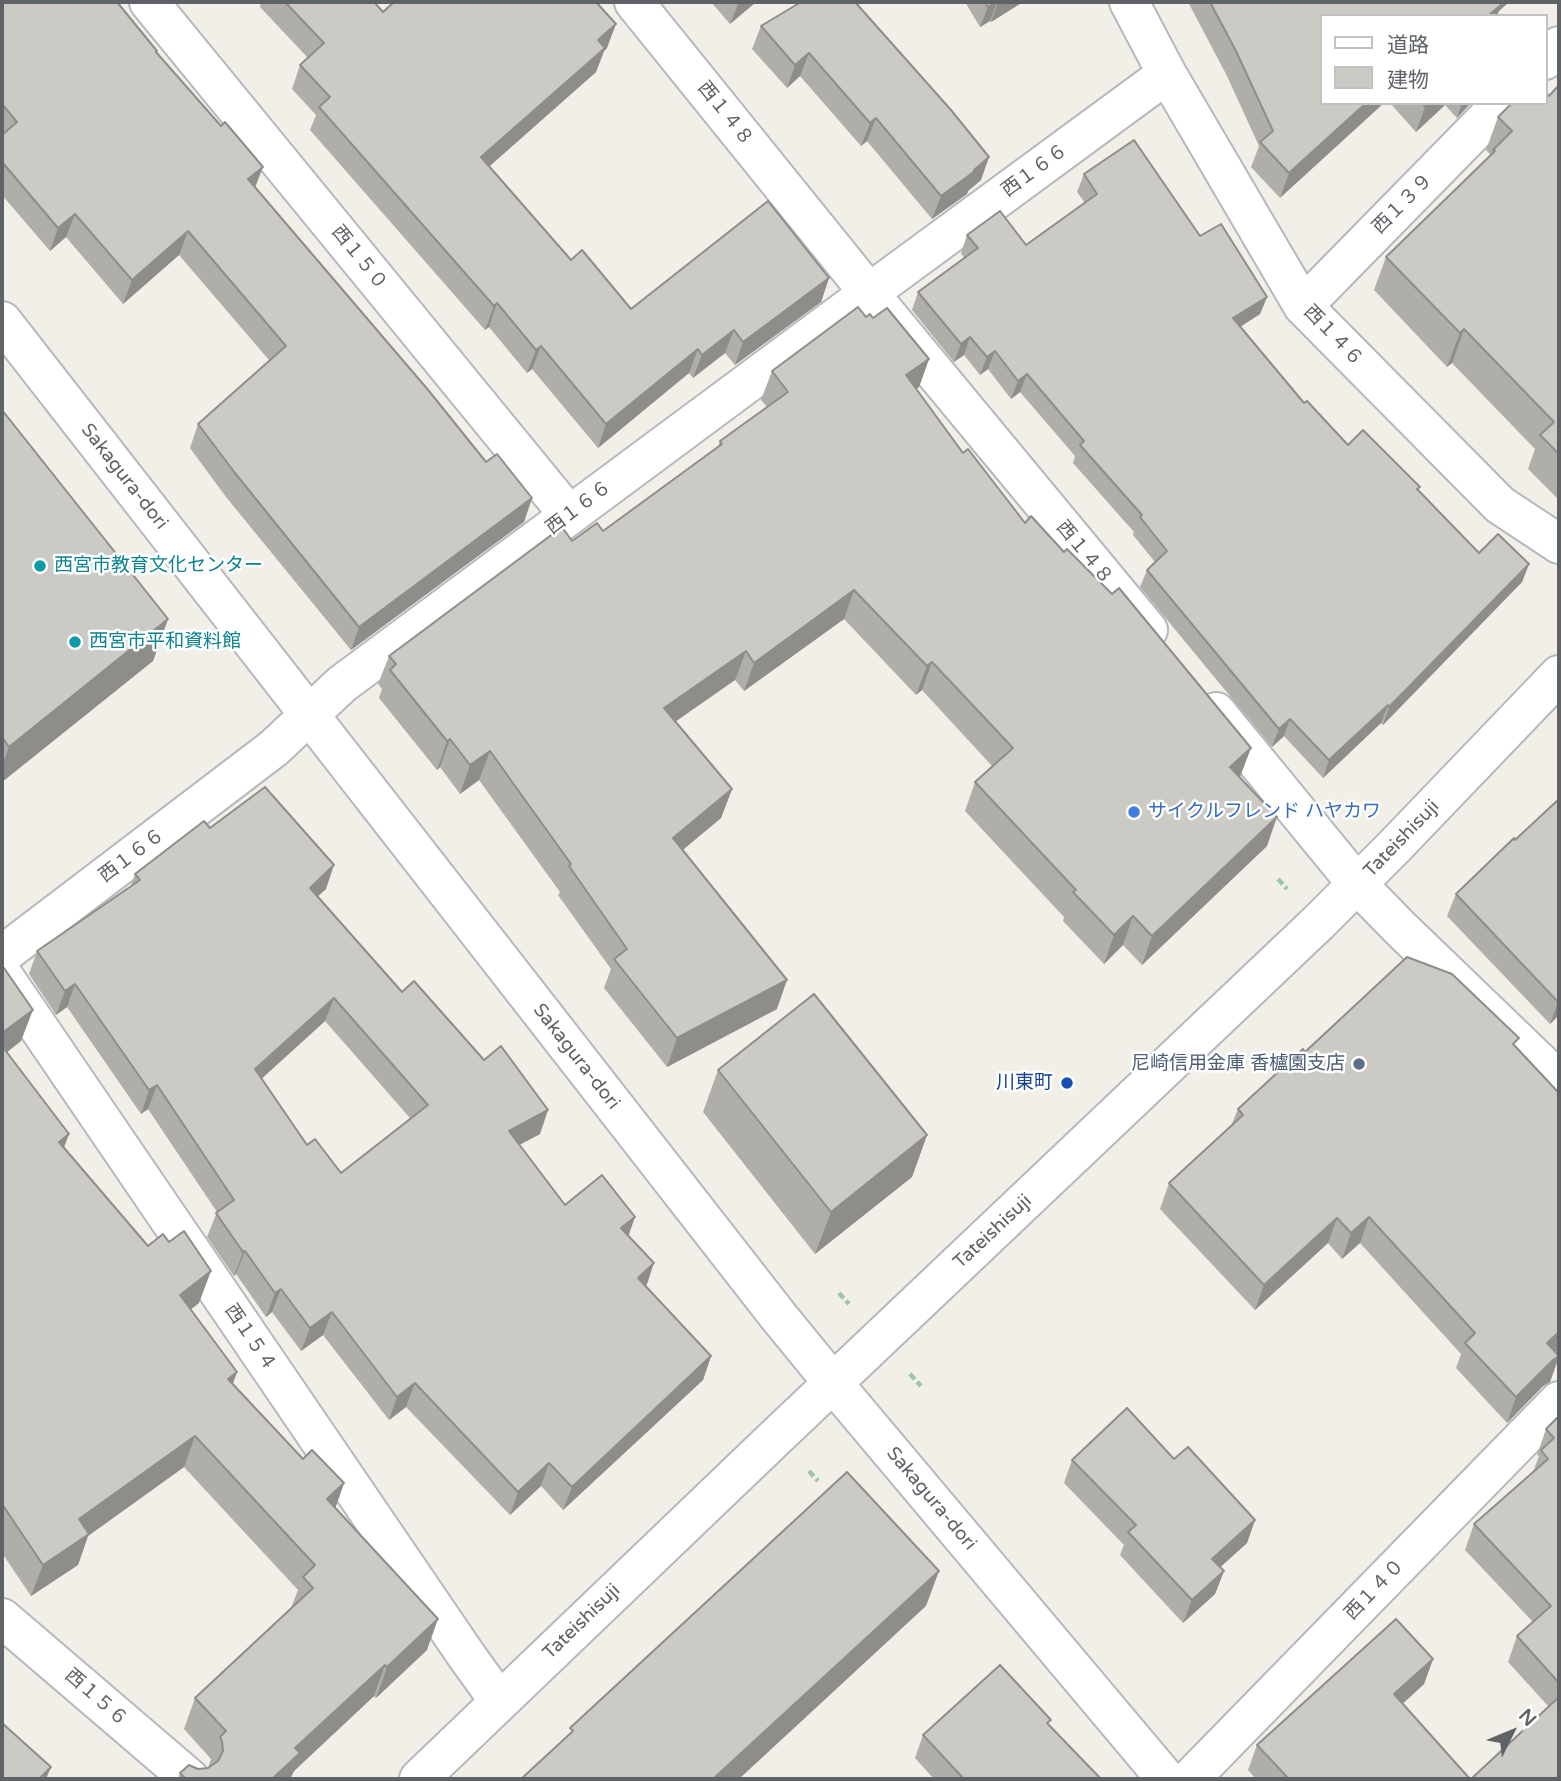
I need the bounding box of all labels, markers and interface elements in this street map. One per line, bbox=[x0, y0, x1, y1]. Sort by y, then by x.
legend bbox=[1320, 14, 1547, 105]
text: 道路 bbox=[1387, 33, 1429, 58]
text: 建物 bbox=[1387, 68, 1429, 93]
street label: 西１４８ bbox=[692, 77, 758, 151]
street label: 西１６６ bbox=[998, 139, 1072, 203]
street label: 西１３９ bbox=[1368, 169, 1438, 239]
street label: 西１５０ bbox=[326, 221, 392, 295]
street label: 西１４６ bbox=[1298, 301, 1368, 371]
street label: Sakagura-dori bbox=[76, 420, 172, 534]
street label: 西１６６ bbox=[542, 476, 616, 540]
street label: 西１４８ bbox=[1051, 517, 1117, 589]
place label: 西宮市教育文化センター bbox=[54, 555, 263, 577]
marker: 西宮市教育文化センター bbox=[32, 558, 48, 574]
place label: 西宮市平和資料館 bbox=[89, 631, 241, 653]
marker: 西宮市平和資料館 bbox=[67, 634, 83, 650]
street label: Tateishisuji bbox=[1359, 796, 1445, 882]
place label: サイクルフレンド ハヤカワ bbox=[1148, 801, 1381, 823]
marker: サイクルフレンド ハヤカワ bbox=[1126, 804, 1142, 820]
street label: 西１６６ bbox=[95, 824, 169, 888]
street label: Sakagura-dori bbox=[528, 1000, 624, 1114]
place label: 尼崎信用金庫 香櫨園支店 bbox=[1131, 1053, 1345, 1075]
marker: 尼崎信用金庫 香櫨園支店 bbox=[1351, 1056, 1367, 1072]
place label: 川東町 bbox=[996, 1072, 1053, 1094]
marker: 川東町 bbox=[1059, 1075, 1075, 1091]
street label: Tateishisuji bbox=[949, 1190, 1037, 1274]
street label: 西１５４ bbox=[219, 1300, 281, 1376]
street label: Sakagura-dori bbox=[881, 1443, 981, 1555]
street label: 西１４０ bbox=[1340, 1555, 1410, 1625]
street label: Tateishisuji bbox=[539, 1579, 625, 1665]
street label: 西１５６ bbox=[60, 1664, 132, 1732]
north arrow bbox=[1477, 1697, 1547, 1767]
text: N bbox=[1514, 1705, 1541, 1731]

